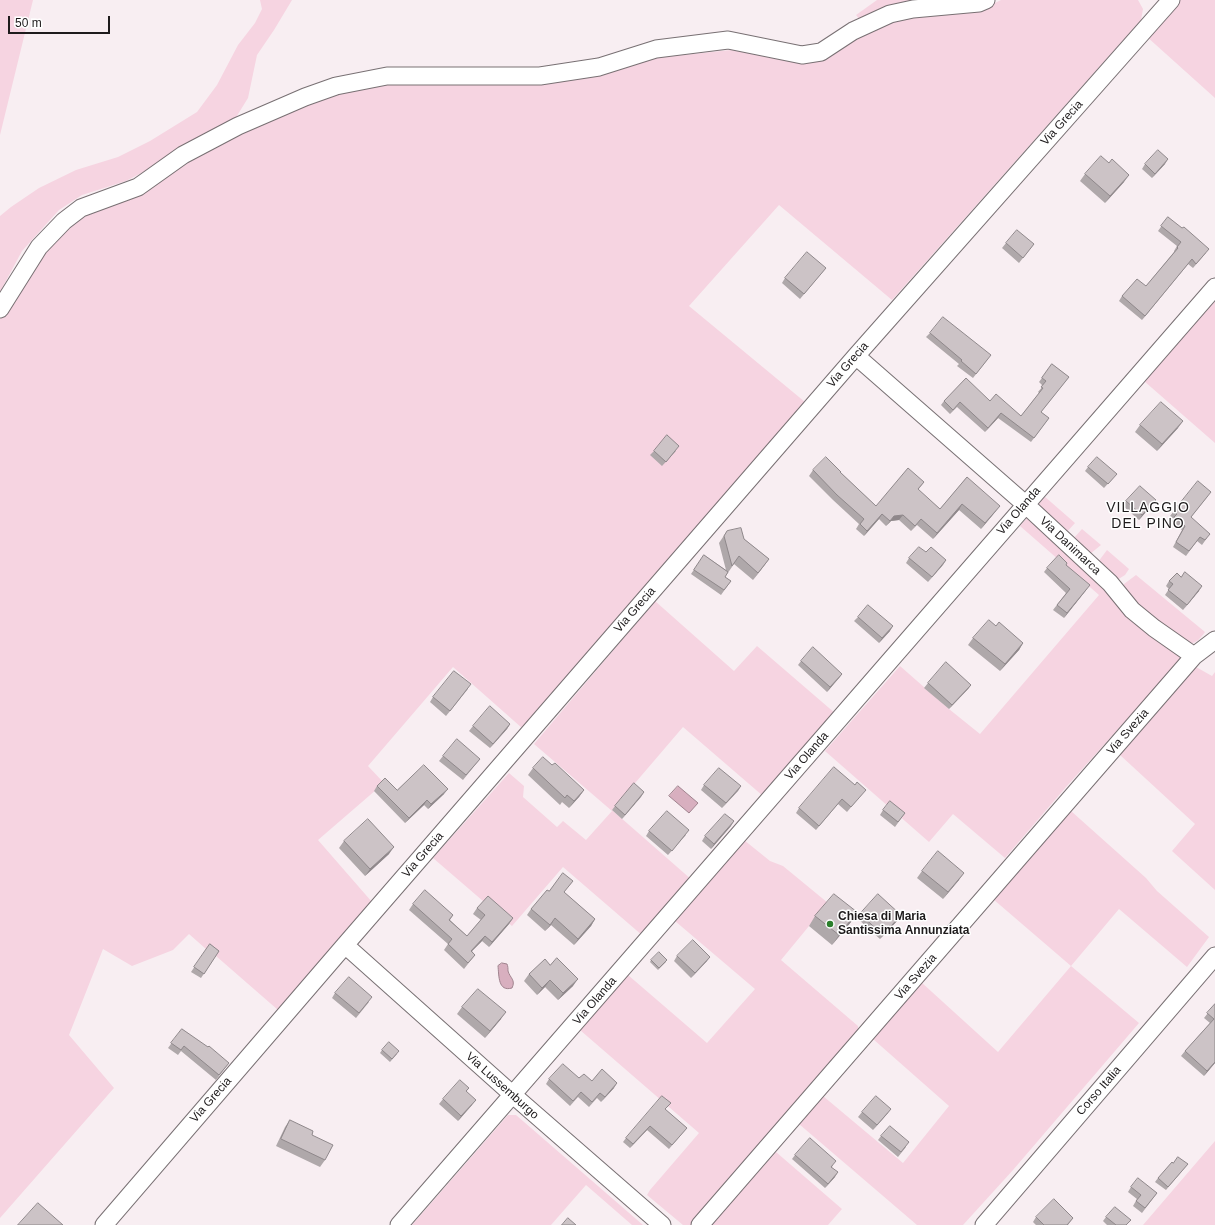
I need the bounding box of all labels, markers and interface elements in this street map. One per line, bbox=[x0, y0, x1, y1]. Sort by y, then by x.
scale bar bbox=[10, 8, 112, 34]
text: 50 m bbox=[15, 16, 42, 30]
street label: Via Grecia bbox=[1038, 97, 1086, 149]
street label: Via Grecia bbox=[824, 339, 872, 391]
street label: Via Olanda bbox=[994, 484, 1044, 538]
district label: VILLAGGIO DEL PINO bbox=[1106, 500, 1190, 532]
street label: Via Danimarca bbox=[1036, 514, 1104, 578]
street label: Via Grecia bbox=[611, 584, 659, 636]
street label: Via Svezia bbox=[1104, 706, 1152, 758]
street label: Via Olanda bbox=[782, 729, 832, 783]
street label: Via Grecia bbox=[399, 829, 447, 881]
place label: Chiesa di Maria Santissima Annunziata bbox=[838, 910, 969, 938]
marker: Chiesa di Maria Santissima Annunziata bbox=[825, 919, 835, 929]
street label: Via Svezia bbox=[892, 951, 940, 1003]
street label: Via Olanda bbox=[570, 974, 620, 1028]
street label: Via Lussemburgo bbox=[463, 1049, 541, 1123]
street label: Corso Italia bbox=[1074, 1063, 1124, 1119]
street label: Via Grecia bbox=[187, 1074, 235, 1126]

